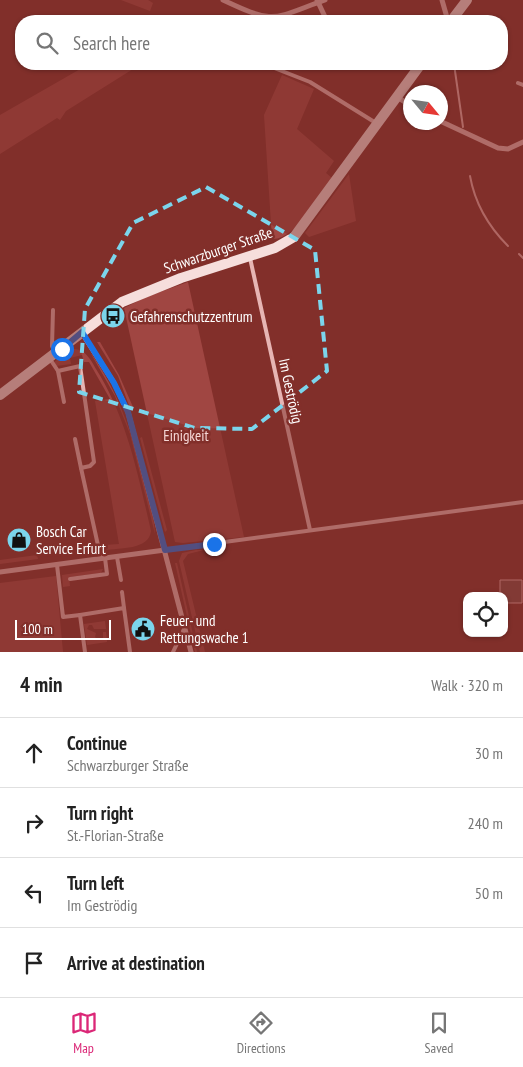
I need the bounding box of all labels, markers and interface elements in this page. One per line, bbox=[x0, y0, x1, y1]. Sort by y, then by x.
search box bbox=[15, 15, 508, 70]
icon: search bbox=[33, 29, 61, 57]
text: Search here bbox=[73, 31, 150, 55]
north arrow bbox=[403, 85, 448, 130]
street label: Schwarzburger Straße bbox=[161, 222, 275, 278]
bus stop icon: Gefahrenschutzzentrum bbox=[100, 303, 126, 329]
place label: Gefahrenschutzzentrum bbox=[130, 307, 252, 326]
route start bbox=[51, 338, 74, 361]
street label: Im Geströdig bbox=[275, 357, 307, 425]
park label: Einigkeit bbox=[163, 426, 209, 445]
place label: Bosch Car Service Erfurt bbox=[36, 522, 106, 558]
shop icon: Bosch Car Service Erfurt bbox=[6, 527, 32, 553]
route end bbox=[203, 533, 226, 556]
map controls bbox=[463, 592, 508, 637]
button: locate bbox=[463, 592, 508, 637]
place label: Feuer- und Rettungswache 1 bbox=[160, 611, 249, 647]
public building icon: Feuer- und Rettungswache 1 bbox=[130, 616, 156, 642]
scale bar bbox=[15, 617, 111, 640]
text: 100 m bbox=[22, 620, 53, 638]
text: 4 min bbox=[20, 671, 62, 698]
text: Walk · 320 m bbox=[431, 675, 503, 695]
text: Continue bbox=[67, 731, 127, 755]
icon: ahead bbox=[20, 739, 48, 767]
text: 30 m bbox=[475, 743, 503, 763]
text: Schwarzburger Straße bbox=[67, 755, 189, 775]
text: Turn right bbox=[67, 801, 133, 825]
icon: right bbox=[20, 809, 48, 837]
text: 240 m bbox=[468, 813, 503, 833]
text: St.-Florian-Straße bbox=[67, 825, 164, 845]
text: Turn left bbox=[67, 871, 124, 895]
icon: left bbox=[20, 879, 48, 907]
text: 50 m bbox=[475, 883, 503, 903]
text: Im Geströdig bbox=[67, 895, 137, 915]
icon: arrive bbox=[20, 949, 48, 977]
text: Arrive at destination bbox=[67, 951, 205, 975]
tab: Map bbox=[70, 1009, 98, 1057]
tab: Directions bbox=[237, 1009, 285, 1057]
tab: Saved bbox=[425, 1009, 453, 1057]

